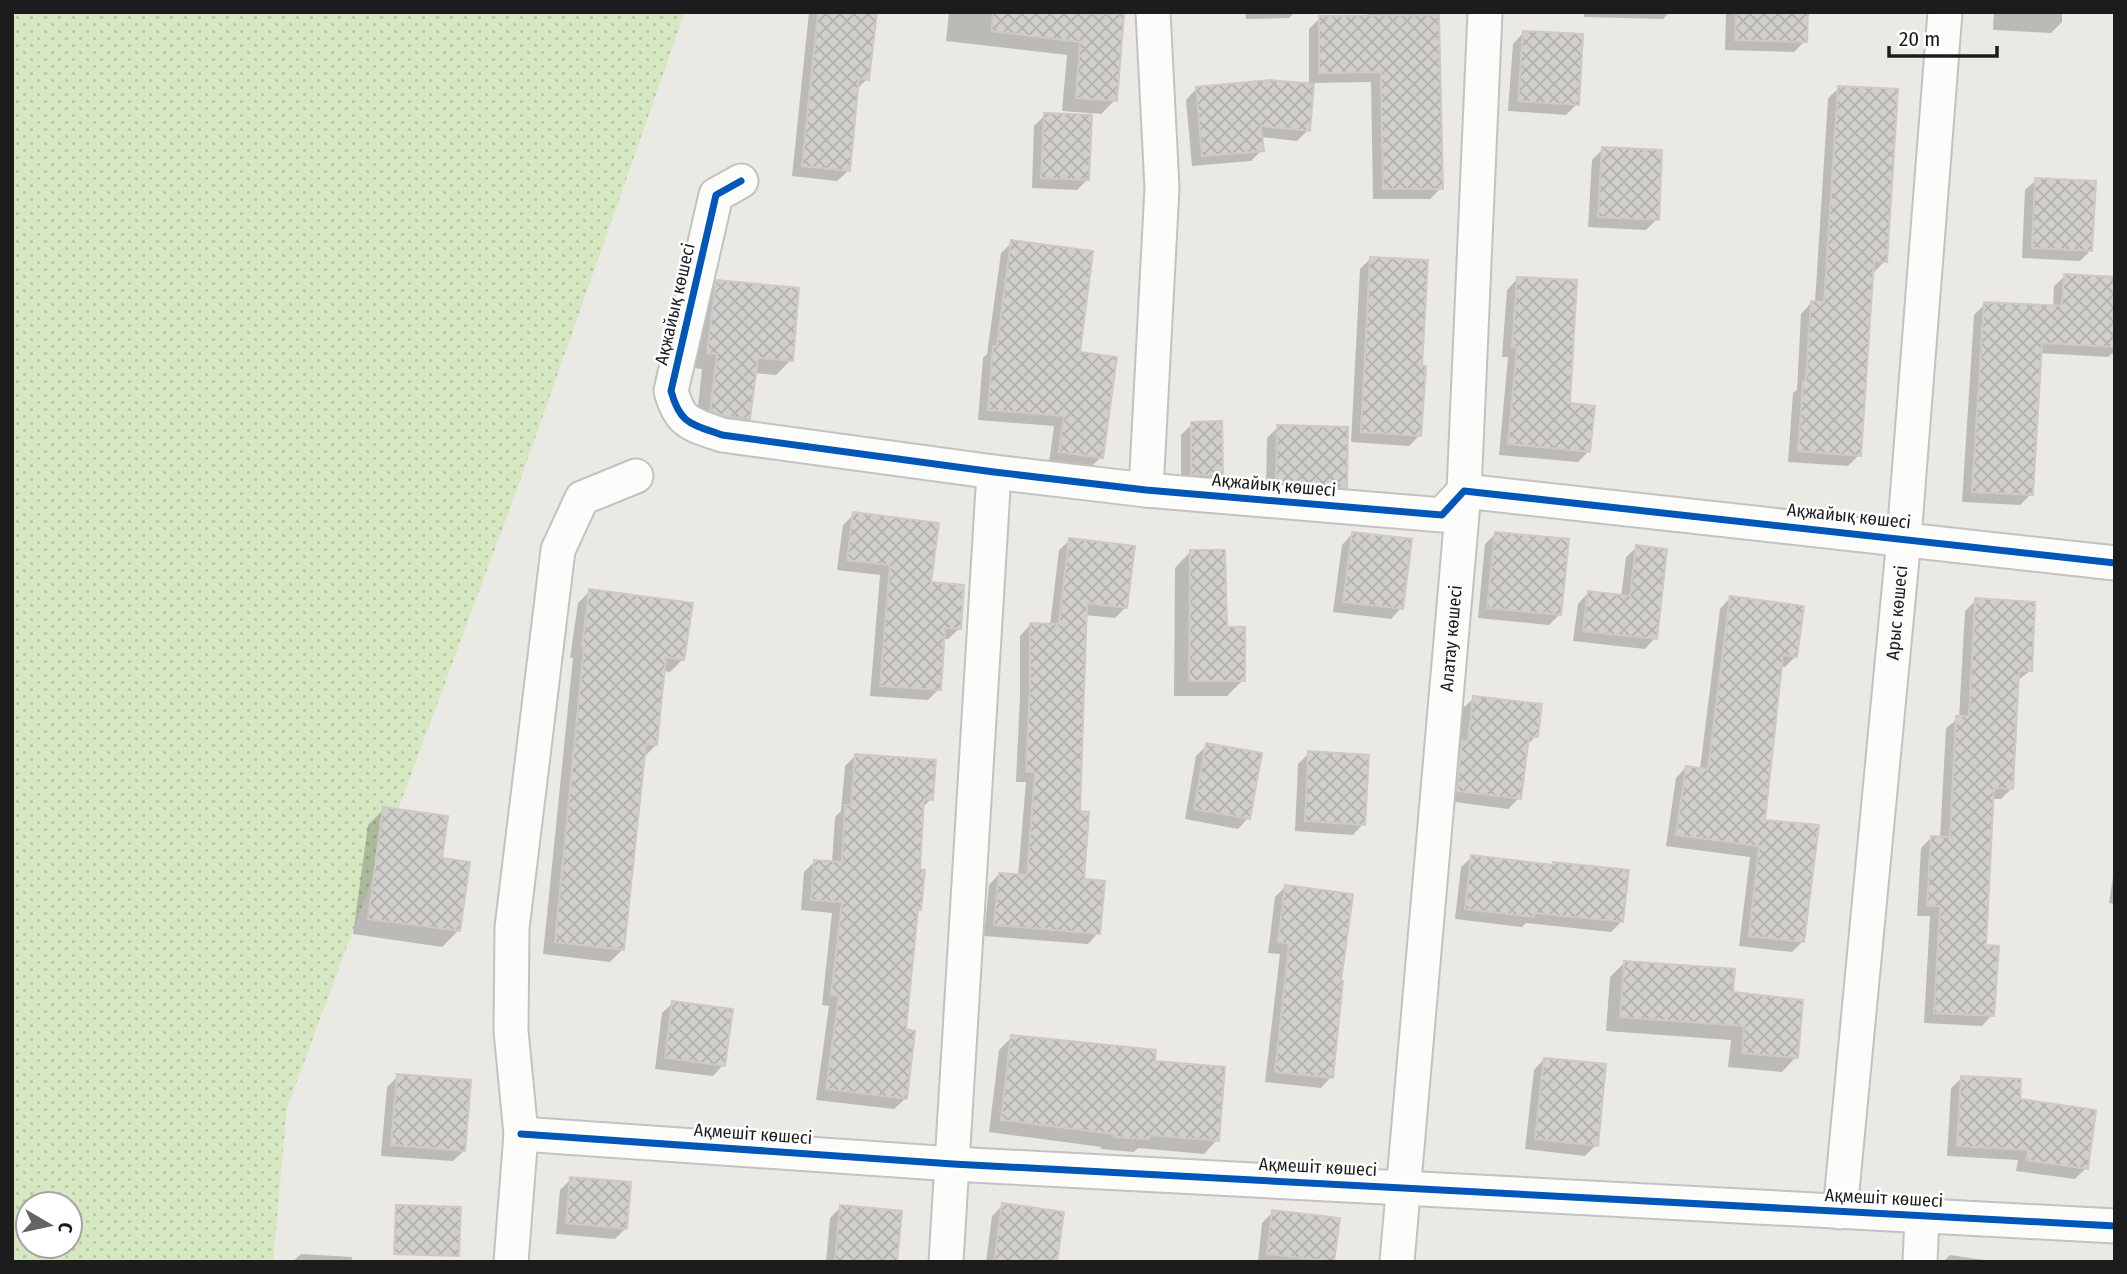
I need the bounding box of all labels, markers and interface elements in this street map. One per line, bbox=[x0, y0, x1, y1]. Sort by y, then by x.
scale bar bbox=[1889, 14, 1997, 58]
text: 20 m bbox=[1899, 26, 1940, 52]
street label: Ақжайық көшесі bbox=[650, 241, 700, 367]
street label: Ақжайық көшесі bbox=[1211, 469, 1337, 501]
street label: Ақжайық көшесі bbox=[1786, 499, 1912, 533]
street label: Арыс көшесі bbox=[1881, 564, 1912, 661]
street label: Алатау көшесі bbox=[1436, 584, 1467, 692]
street label: Ақмешіт көшесі bbox=[693, 1119, 813, 1149]
street label: Ақмешіт көшесі bbox=[1258, 1153, 1378, 1181]
street label: Ақмешіт көшесі bbox=[1824, 1184, 1944, 1212]
north arrow bbox=[14, 1190, 84, 1260]
text: С bbox=[53, 1221, 77, 1234]

